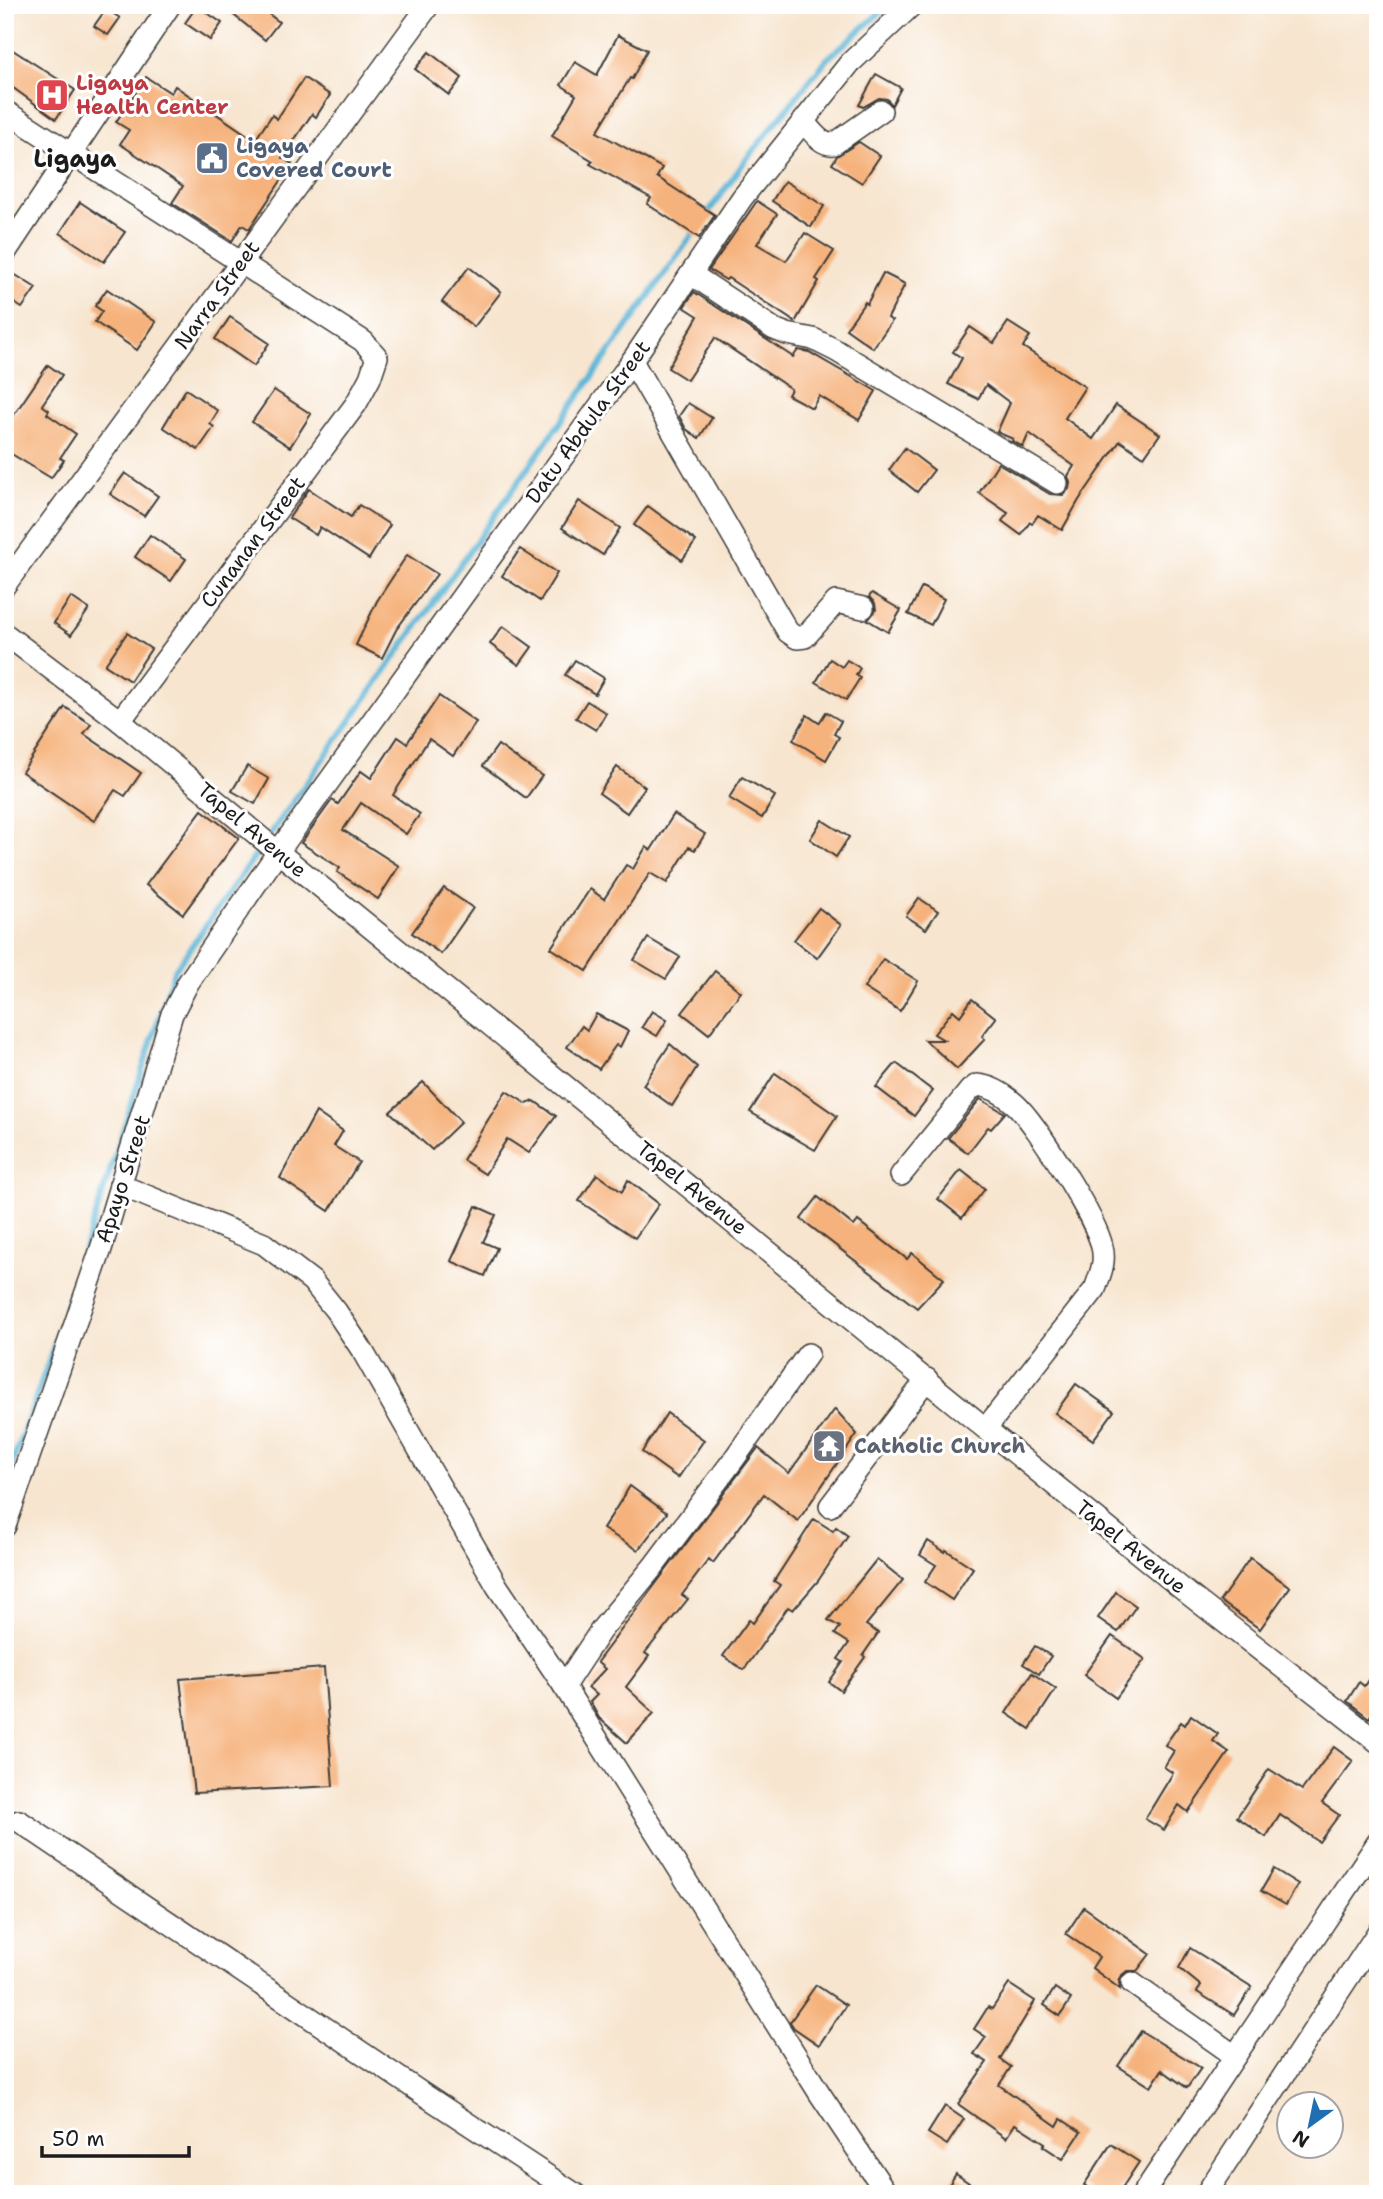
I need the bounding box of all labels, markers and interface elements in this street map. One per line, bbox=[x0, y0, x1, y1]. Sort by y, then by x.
place label: Ligaya Health Center bbox=[76, 69, 229, 121]
hospital icon: Ligaya Health Center bbox=[33, 76, 71, 114]
place label: Ligaya Covered Court bbox=[236, 132, 392, 184]
public building icon: Ligaya Covered Court bbox=[193, 139, 231, 177]
district label: Ligaya bbox=[34, 143, 117, 175]
street label: Narra Street bbox=[168, 235, 266, 355]
street label: Datu Abdula Street bbox=[519, 335, 657, 509]
street label: Cunanan Street bbox=[194, 471, 312, 613]
street label: Tapel Avenue bbox=[191, 776, 313, 884]
street label: Apayo Street bbox=[89, 1111, 157, 1247]
street label: Tapel Avenue bbox=[631, 1135, 753, 1241]
temple icon: Catholic Church bbox=[810, 1427, 848, 1465]
place label: Catholic Church bbox=[854, 1432, 1026, 1460]
street label: Tapel Avenue bbox=[1070, 1494, 1192, 1600]
north arrow bbox=[1274, 2090, 1344, 2160]
scale bar bbox=[42, 2115, 189, 2159]
text: N bbox=[1288, 2124, 1314, 2153]
text: 50 m bbox=[52, 2125, 105, 2153]

